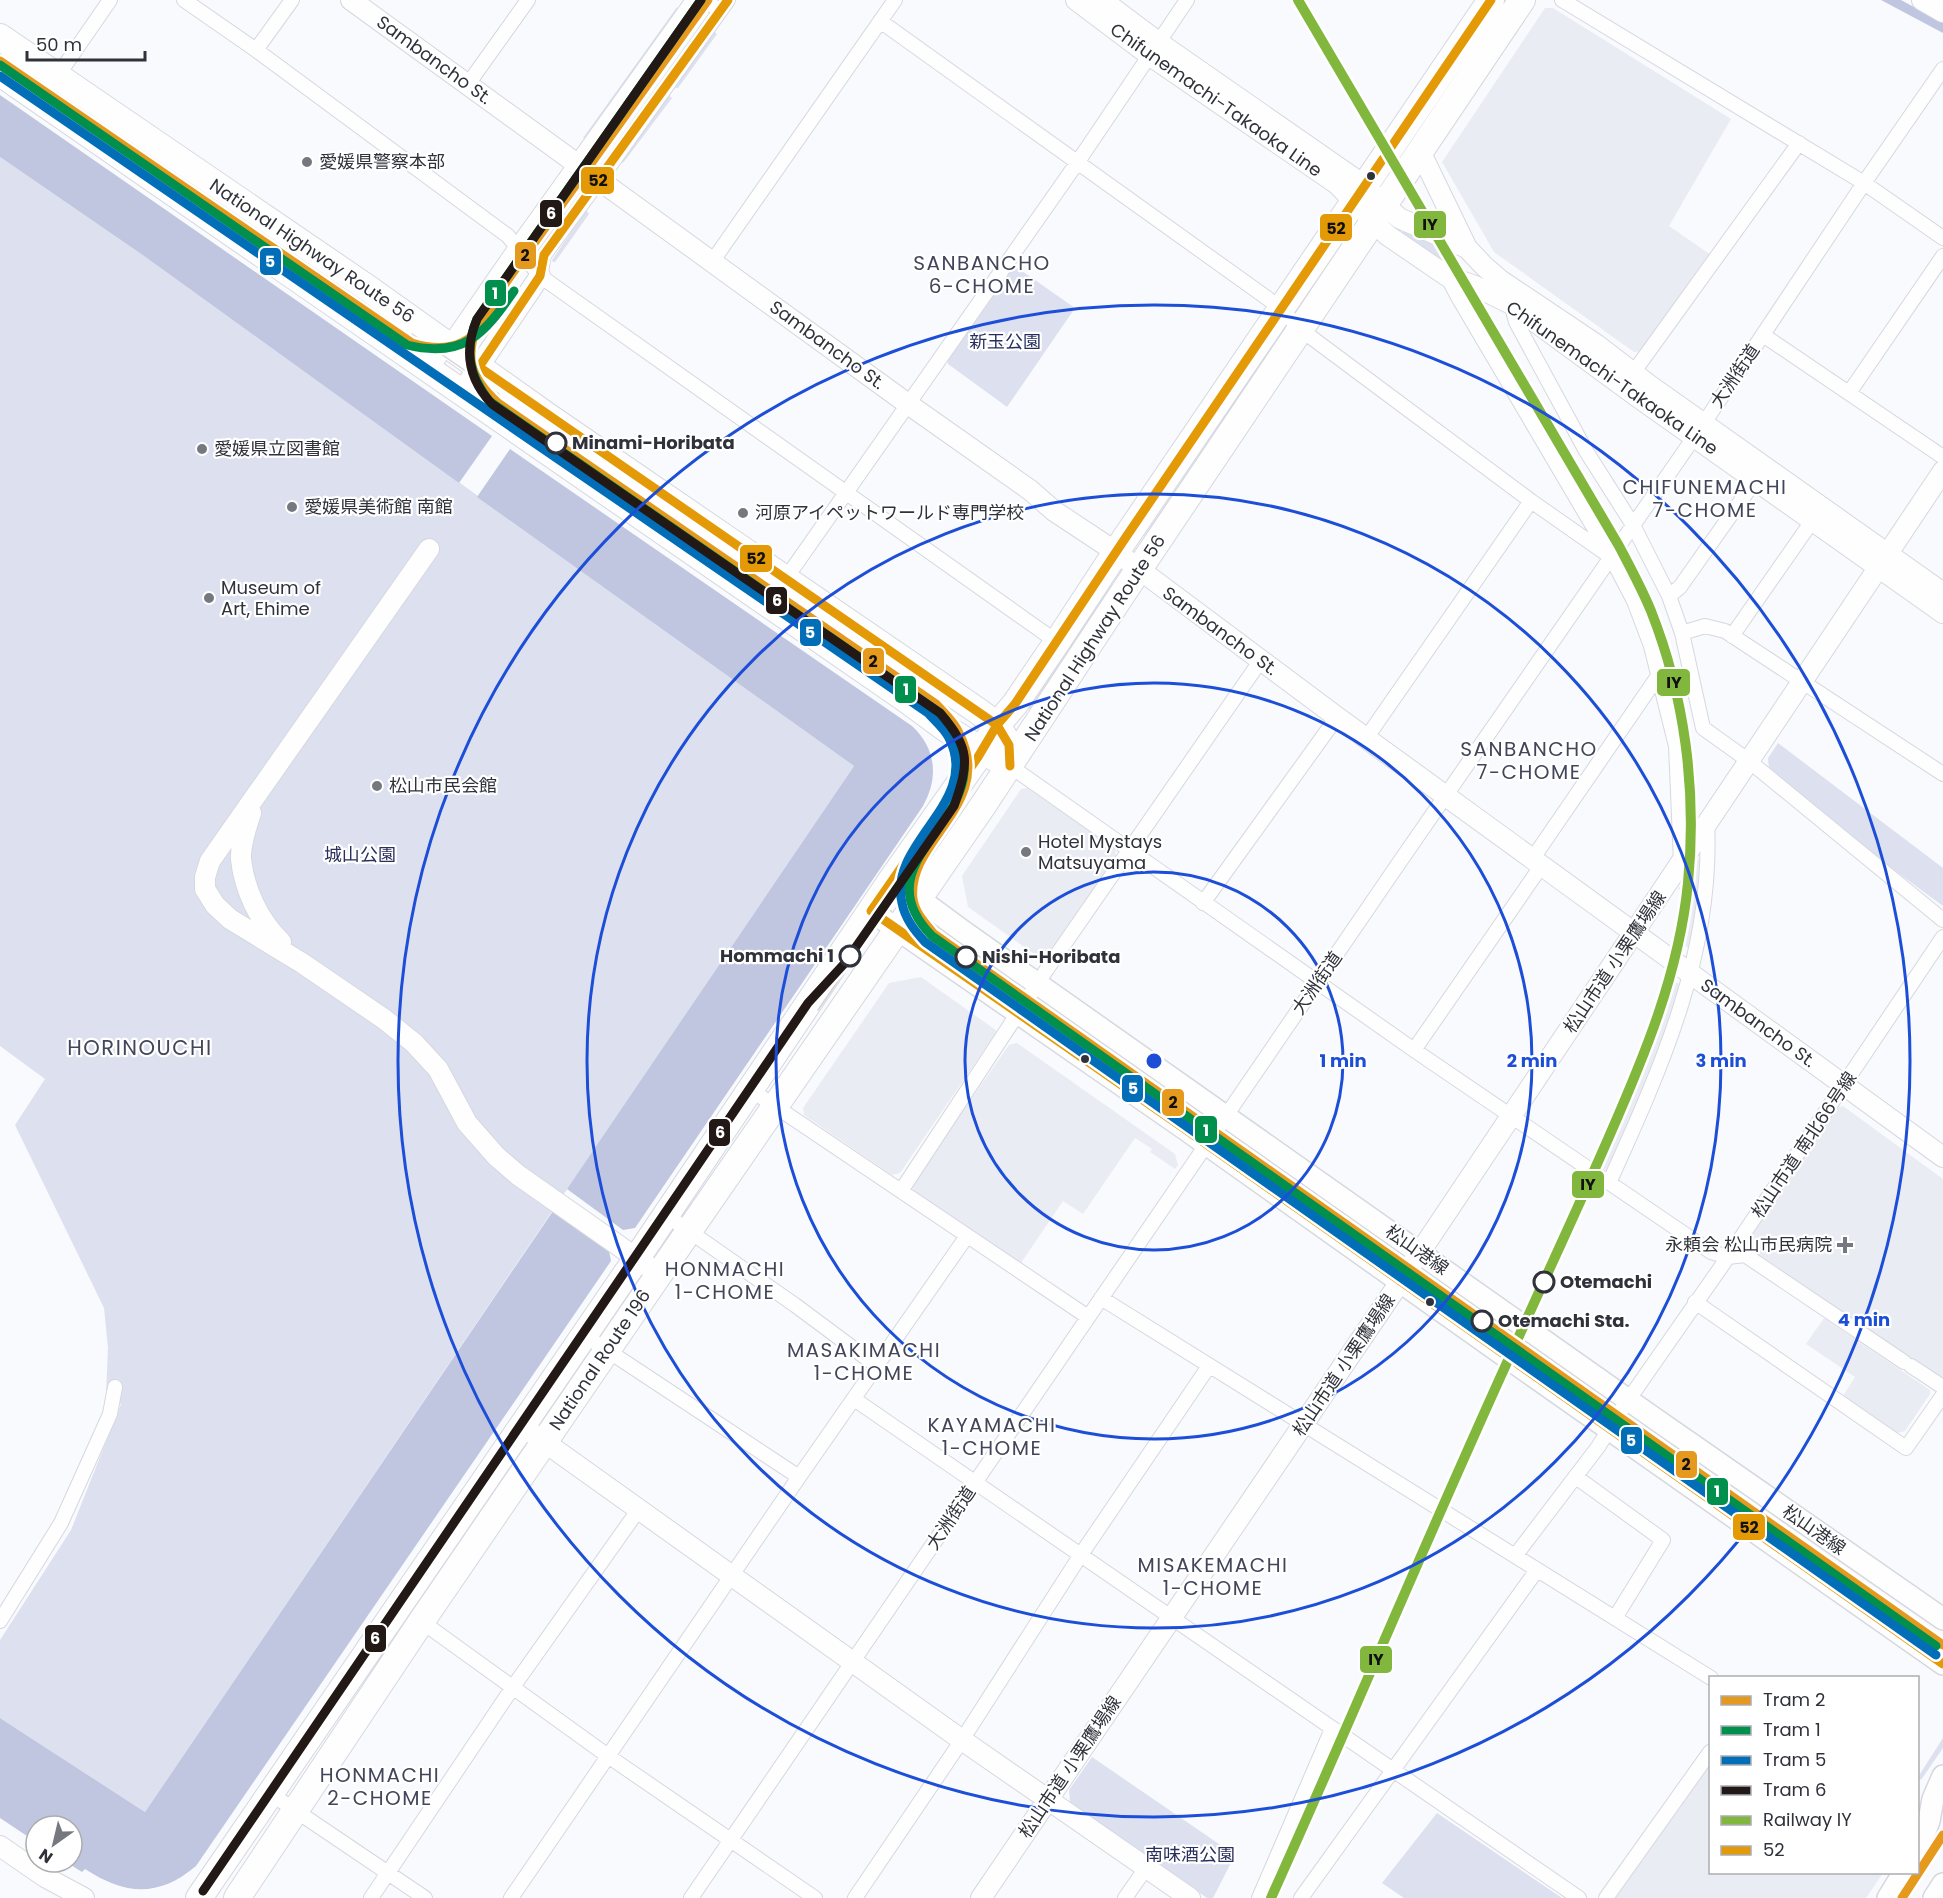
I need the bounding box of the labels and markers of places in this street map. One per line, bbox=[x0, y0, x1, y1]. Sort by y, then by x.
place label: 愛媛県警察本部 bbox=[319, 149, 445, 174]
marker: 愛媛県警察本部 bbox=[300, 155, 314, 169]
unlabelled marker bbox=[1365, 170, 1377, 182]
place label: Minami-Horibata bbox=[572, 430, 735, 455]
marker: Minami-Horibata bbox=[545, 432, 567, 454]
place label: 愛媛県立図書館 bbox=[214, 436, 340, 461]
marker: 愛媛県立図書館 bbox=[195, 442, 209, 456]
place label: 愛媛県美術館 南館 bbox=[304, 494, 453, 519]
marker: 愛媛県美術館 南館 bbox=[285, 500, 299, 514]
place label: 河原アイペットワールド専門学校 bbox=[755, 500, 1024, 525]
marker: 河原アイペットワールド専門学校 bbox=[736, 506, 750, 520]
place label: Museum of Art, Ehime bbox=[221, 575, 321, 621]
marker: Museum of Art, Ehime bbox=[202, 591, 216, 605]
place label: 松山市民会館 bbox=[389, 773, 497, 798]
marker: 松山市民会館 bbox=[370, 779, 384, 793]
place label: Hotel Mystays Matsuyama bbox=[1038, 829, 1162, 875]
marker: Hotel Mystays Matsuyama bbox=[1019, 845, 1033, 859]
place label: Hommachi 1 bbox=[720, 943, 834, 968]
place label: Nishi-Horibata bbox=[982, 944, 1120, 969]
marker: Hommachi 1 bbox=[839, 945, 861, 967]
marker: Nishi-Horibata bbox=[955, 946, 977, 968]
centre of rings bbox=[1144, 1051, 1164, 1071]
unlabelled marker bbox=[1079, 1053, 1091, 1065]
place label: 永頼会 松山市民病院 bbox=[1665, 1232, 1832, 1257]
marker: 永頼会 松山市民病院 bbox=[1836, 1236, 1854, 1254]
place label: Otemachi bbox=[1560, 1269, 1652, 1294]
marker: Otemachi bbox=[1533, 1271, 1555, 1293]
unlabelled marker bbox=[1424, 1296, 1436, 1308]
place label: Otemachi Sta. bbox=[1498, 1308, 1630, 1333]
marker: Otemachi Sta. bbox=[1471, 1310, 1493, 1332]

